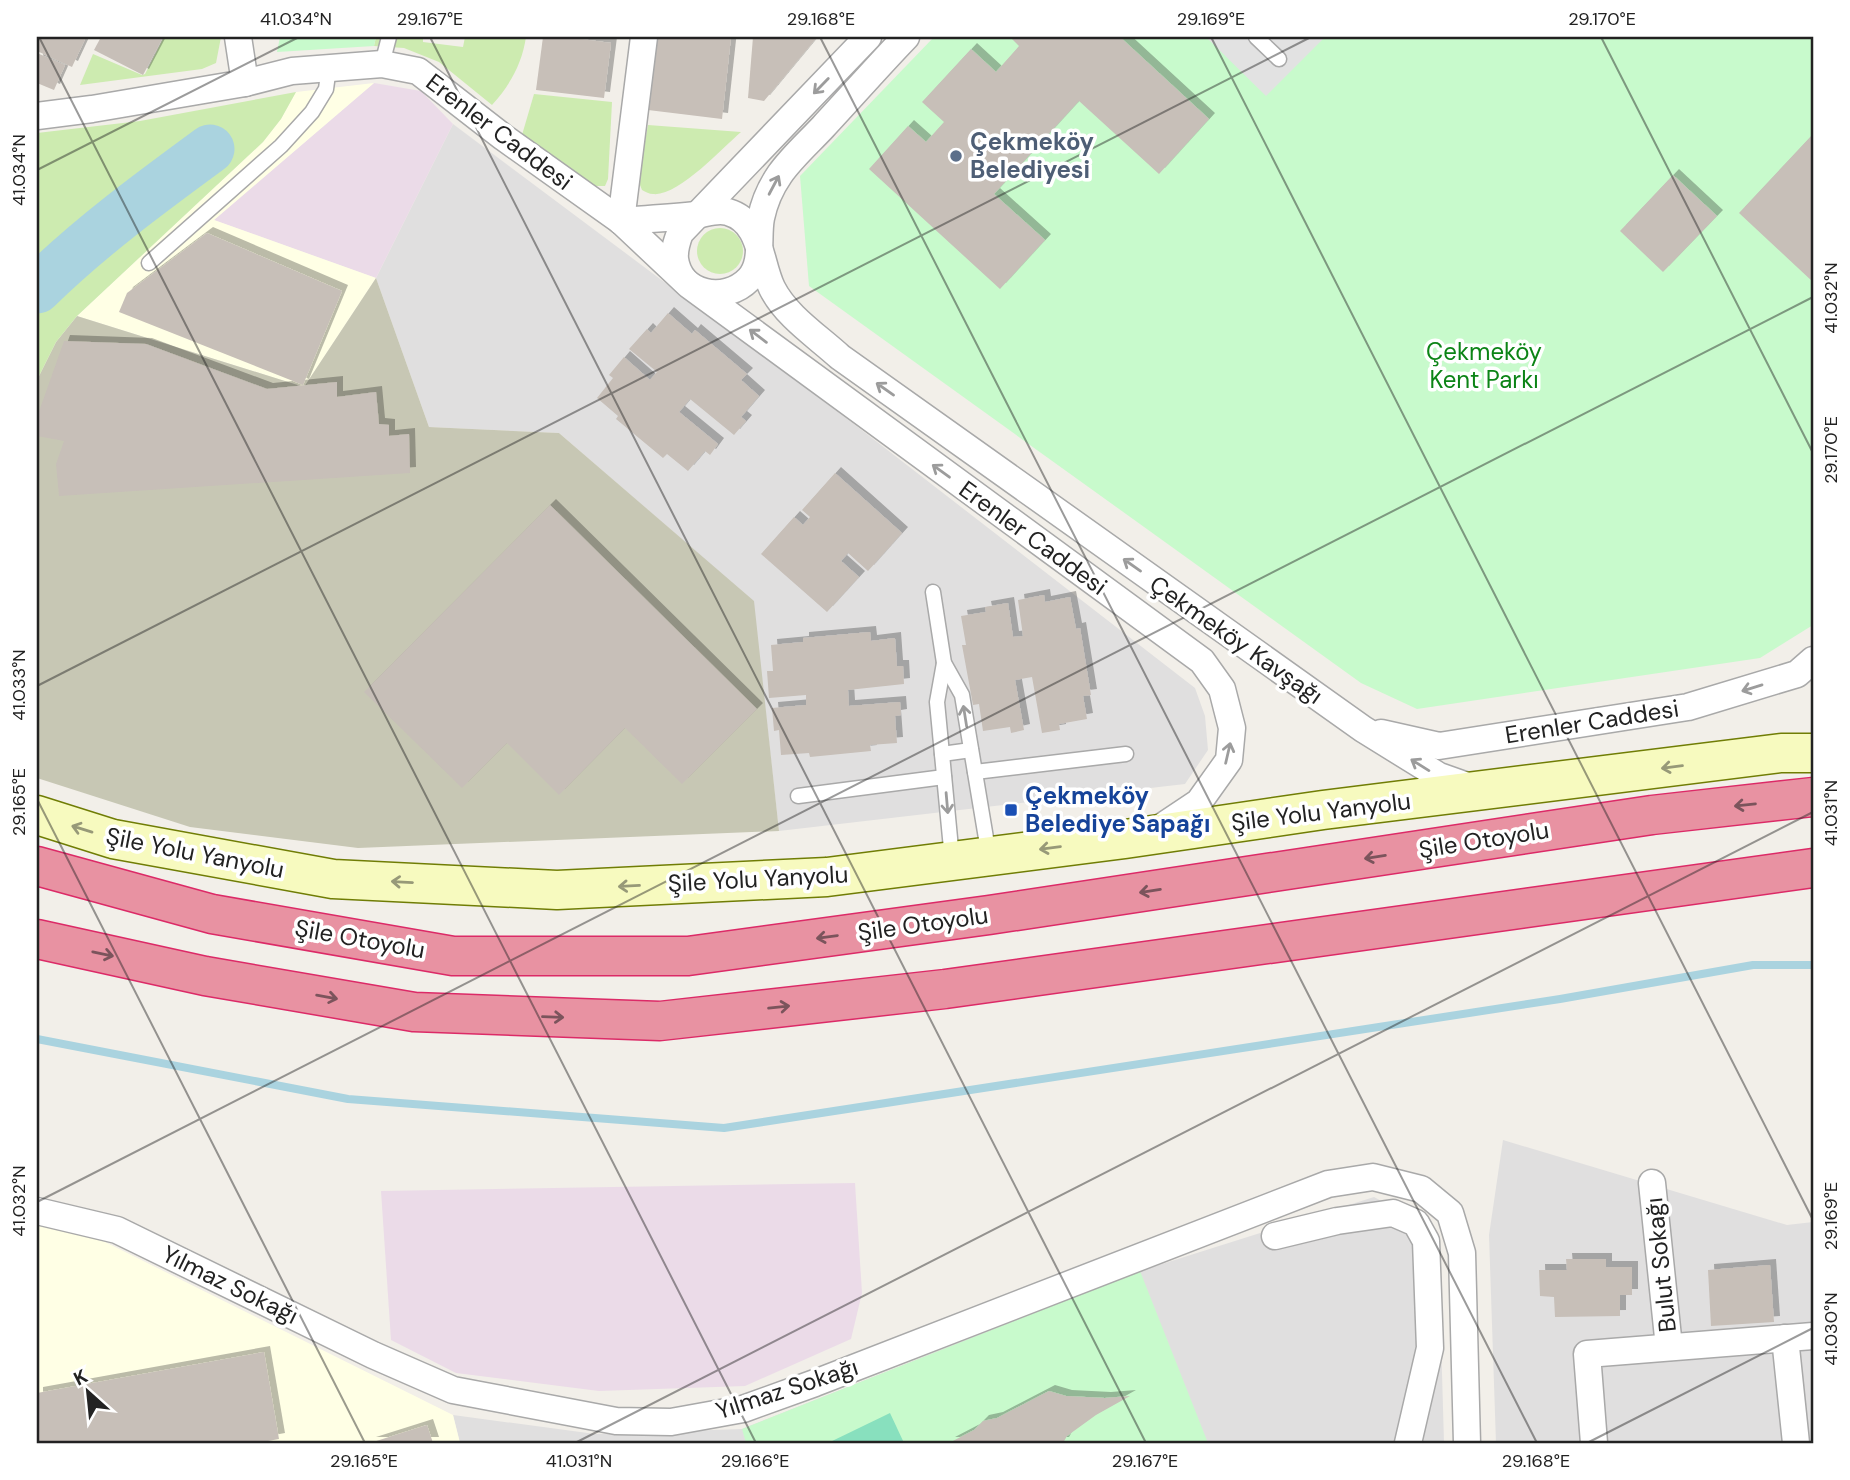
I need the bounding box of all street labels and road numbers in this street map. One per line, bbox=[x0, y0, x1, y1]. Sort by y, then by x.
street label: Erenler Caddesi bbox=[420, 66, 579, 197]
street label: Erenler Caddesi bbox=[953, 473, 1113, 602]
street label: Çekmeköy Kavşağı bbox=[1144, 568, 1329, 711]
street label: Erenler Caddesi bbox=[1503, 692, 1681, 751]
street label: Şile Yolu Yanyolu bbox=[1229, 785, 1413, 838]
street label: Şile Otoyolu bbox=[1417, 814, 1551, 865]
street label: Şile Yolu Yanyolu bbox=[103, 820, 287, 885]
street label: Şile Yolu Yanyolu bbox=[667, 858, 849, 899]
street label: Şile Otoyolu bbox=[856, 899, 990, 948]
street label: Şile Otoyolu bbox=[293, 912, 428, 965]
street label: Bulut Sokağı bbox=[1638, 1196, 1683, 1334]
street label: Yılmaz Sokağı bbox=[157, 1238, 303, 1331]
street label: Yılmaz Sokağı bbox=[712, 1351, 862, 1426]

